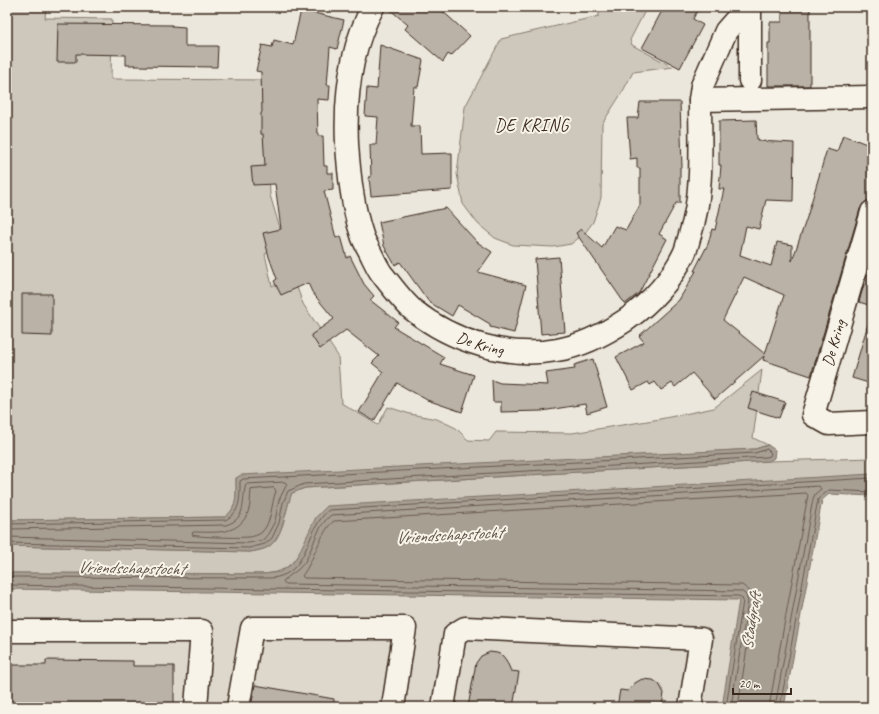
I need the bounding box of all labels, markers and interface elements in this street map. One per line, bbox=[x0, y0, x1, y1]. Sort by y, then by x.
district label: DE KRING bbox=[495, 115, 570, 136]
street label: De Kring bbox=[818, 316, 851, 369]
street label: De Kring bbox=[454, 327, 506, 360]
water label: Vriendschapstocht bbox=[395, 521, 507, 548]
water label: Vriendschapstocht bbox=[77, 557, 189, 580]
water label: Stadgraft bbox=[736, 588, 766, 651]
scale bar bbox=[733, 670, 791, 696]
text: 20 m bbox=[739, 676, 761, 692]

